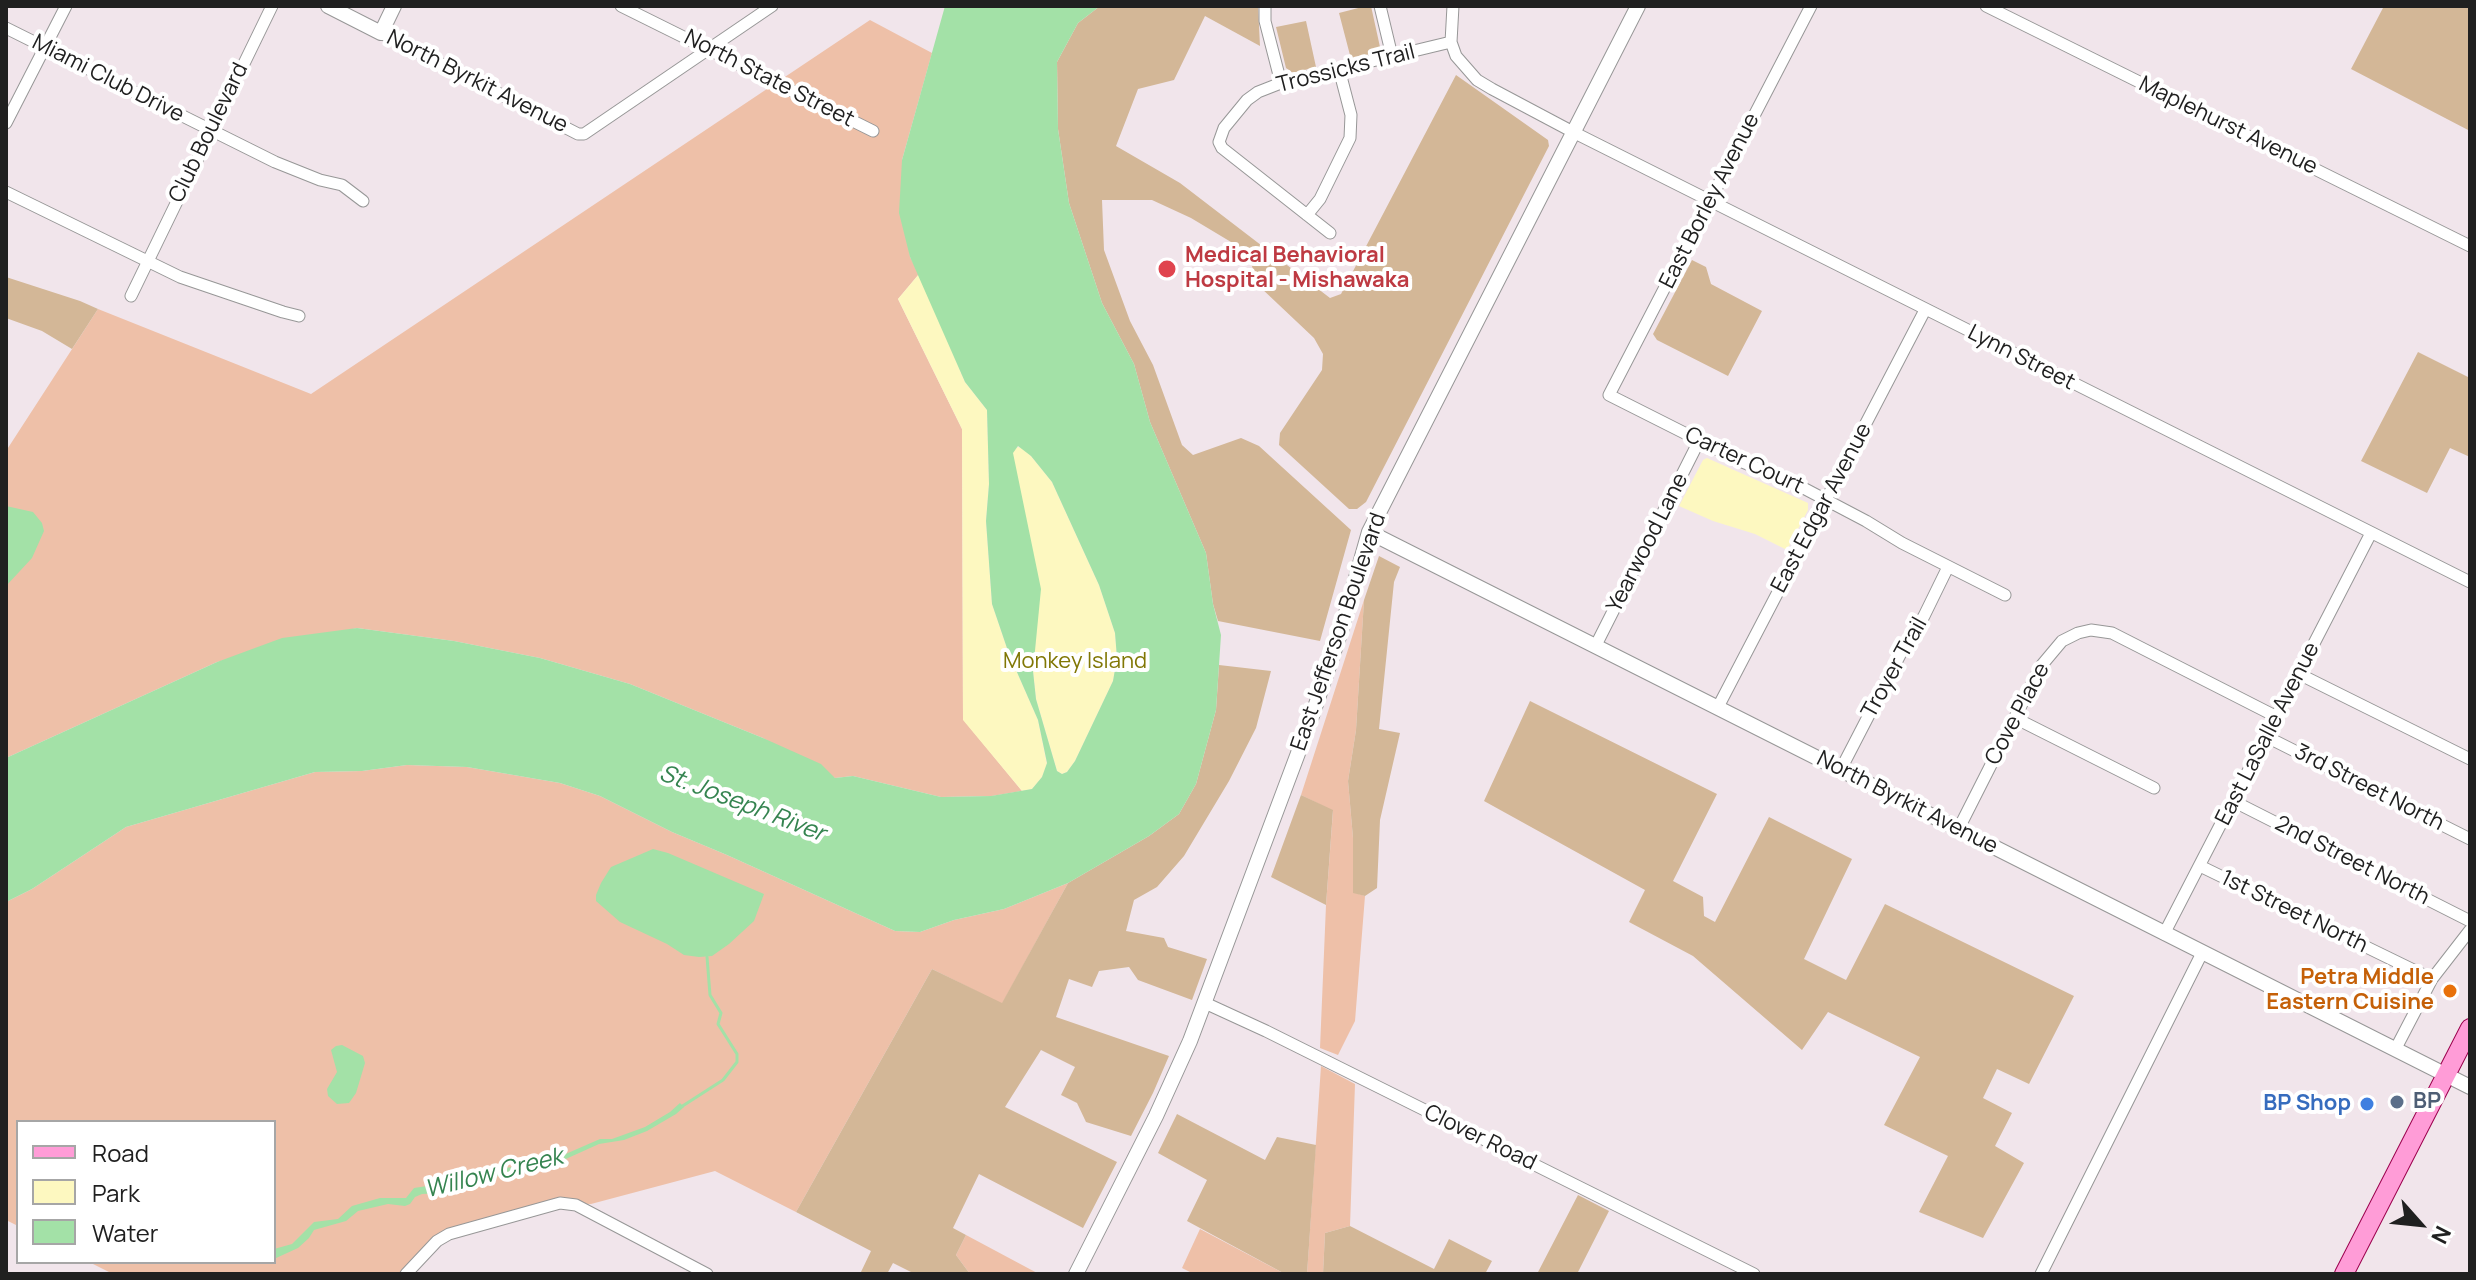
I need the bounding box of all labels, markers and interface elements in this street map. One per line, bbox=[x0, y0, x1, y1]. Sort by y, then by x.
street label: North Byrkit Avenue bbox=[382, 25, 572, 139]
street label: North State Street bbox=[680, 25, 858, 133]
street label: Miami Club Drive bbox=[28, 29, 188, 129]
street label: Trossicks Trail bbox=[1274, 39, 1418, 99]
street label: Club Boulevard bbox=[164, 59, 254, 207]
street label: Maplehurst Avenue bbox=[2134, 71, 2322, 181]
street label: East Borley Avenue bbox=[1654, 109, 1766, 293]
place label: Medical Behavioral Hospital - Mishawaka bbox=[1185, 243, 1409, 294]
marker: Medical Behavioral Hospital - Mishawaka bbox=[1156, 258, 1178, 280]
street label: Lynn Street bbox=[1963, 320, 2079, 396]
street label: East Edgar Avenue bbox=[1766, 419, 1878, 597]
street label: Carter Court bbox=[1680, 422, 1808, 500]
street label: Yearwood Lane bbox=[1602, 469, 1694, 617]
street label: East Jefferson Boulevard bbox=[1286, 510, 1392, 754]
street label: Troyer Trail bbox=[1857, 613, 1933, 723]
street label: East LaSalle Avenue bbox=[2210, 638, 2326, 830]
park label: Monkey Island bbox=[1003, 649, 1147, 675]
street label: Cove Place bbox=[1980, 659, 2056, 769]
street label: 3rd Street North bbox=[2290, 739, 2448, 837]
street label: North Byrkit Avenue bbox=[1812, 746, 2002, 860]
water label: St. Joseph River bbox=[655, 759, 829, 849]
street label: 2nd Street North bbox=[2270, 811, 2434, 911]
street label: 1st Street North bbox=[2216, 865, 2372, 959]
place label: Petra Middle Eastern Cuisine bbox=[2266, 965, 2434, 1016]
marker: Petra Middle Eastern Cuisine bbox=[2441, 982, 2459, 1000]
place label: BP bbox=[2413, 1089, 2441, 1115]
place label: BP Shop bbox=[2263, 1091, 2351, 1117]
marker: BP bbox=[2388, 1093, 2406, 1111]
marker: BP Shop bbox=[2358, 1095, 2376, 1113]
street label: Clover Road bbox=[1420, 1100, 1540, 1176]
legend bbox=[16, 1120, 276, 1264]
text: Road bbox=[92, 1136, 149, 1169]
water label: Willow Creek bbox=[422, 1143, 566, 1205]
text: Park bbox=[92, 1176, 140, 1209]
north arrow bbox=[2380, 1184, 2460, 1264]
text: Water bbox=[92, 1216, 159, 1249]
text: N bbox=[2424, 1221, 2458, 1249]

